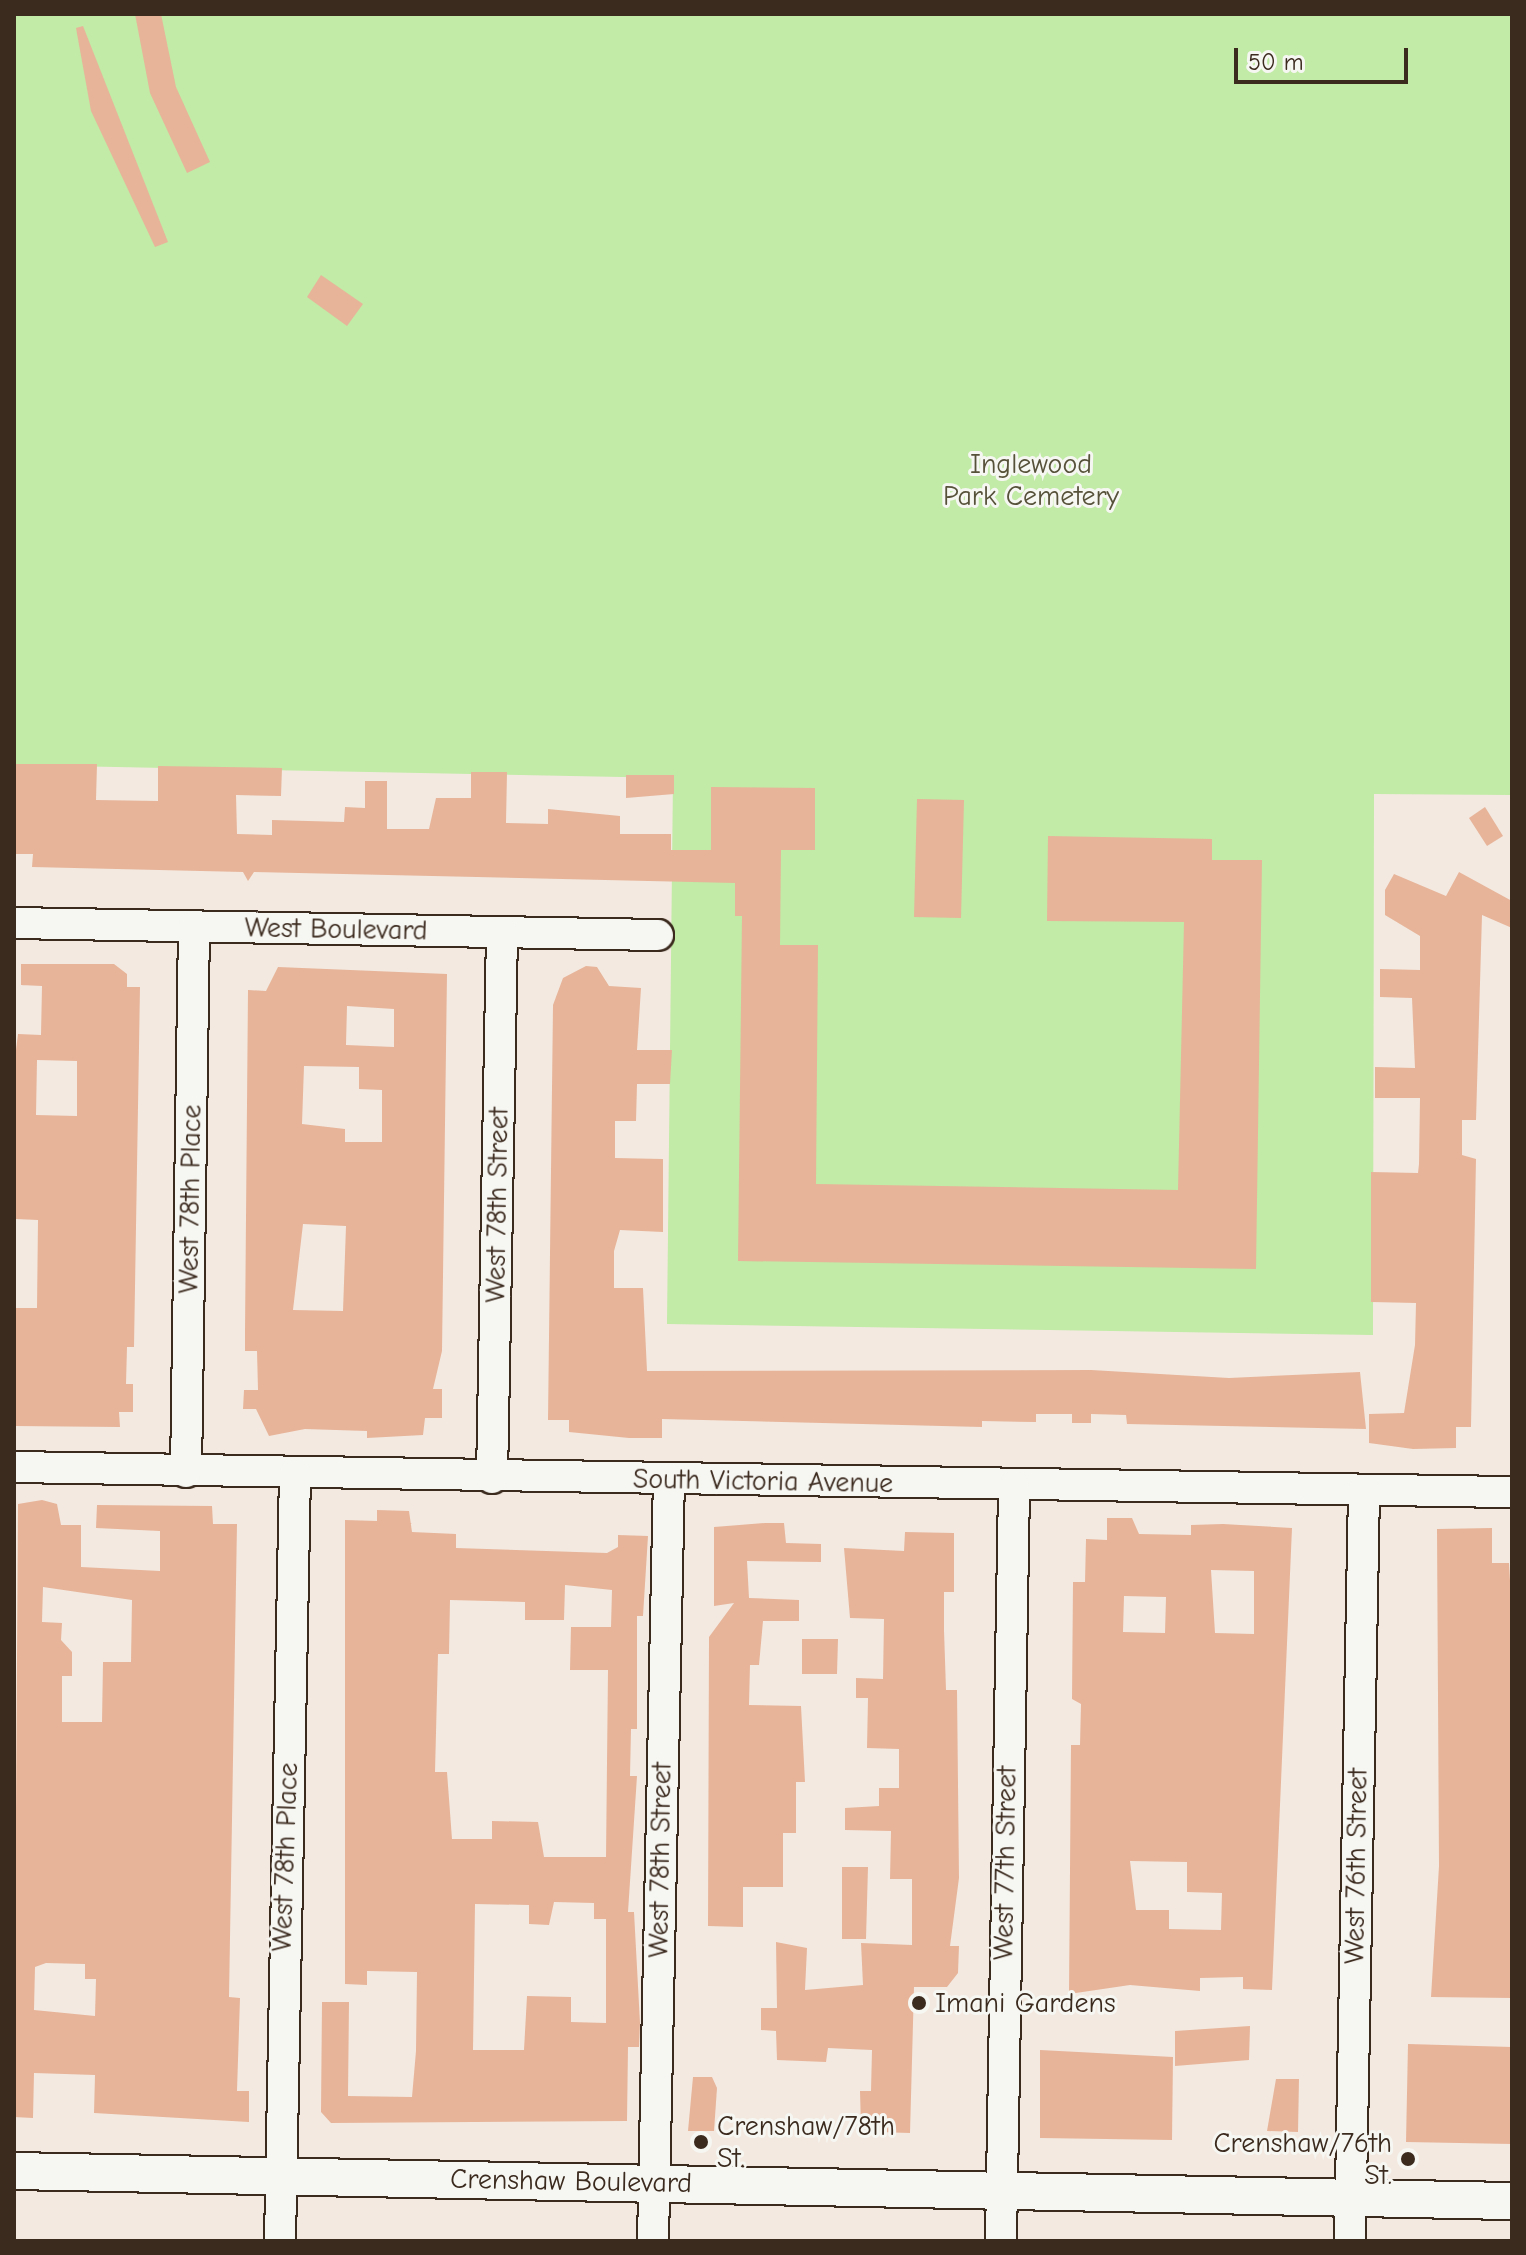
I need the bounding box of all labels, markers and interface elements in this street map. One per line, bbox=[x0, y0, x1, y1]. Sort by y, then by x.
scale bar bbox=[1238, 32, 1412, 82]
text: 50 m bbox=[1248, 48, 1304, 76]
park label: Inglewood Park Cemetery bbox=[943, 447, 1119, 513]
street label: West Boulevard bbox=[244, 911, 428, 947]
street label: West 78th Place bbox=[172, 1104, 208, 1294]
street label: West 78th Street bbox=[478, 1107, 516, 1303]
street label: South Victoria Avenue bbox=[633, 1462, 893, 1500]
street label: West 78th Place bbox=[265, 1762, 305, 1952]
street label: West 78th Street bbox=[641, 1762, 679, 1958]
street label: West 77th Street bbox=[987, 1766, 1023, 1960]
street label: West 76th Street bbox=[1337, 1768, 1375, 1964]
place label: Imani Gardens bbox=[935, 1986, 1116, 2020]
marker: Imani Gardens bbox=[910, 1994, 928, 2012]
place label: Crenshaw/78th St. bbox=[717, 2109, 895, 2175]
place label: Crenshaw/76th St. bbox=[1213, 2126, 1392, 2192]
marker: Crenshaw/78th St. bbox=[692, 2133, 710, 2151]
marker: Crenshaw/76th St. bbox=[1399, 2150, 1417, 2168]
street label: Crenshaw Boulevard bbox=[450, 2162, 692, 2200]

